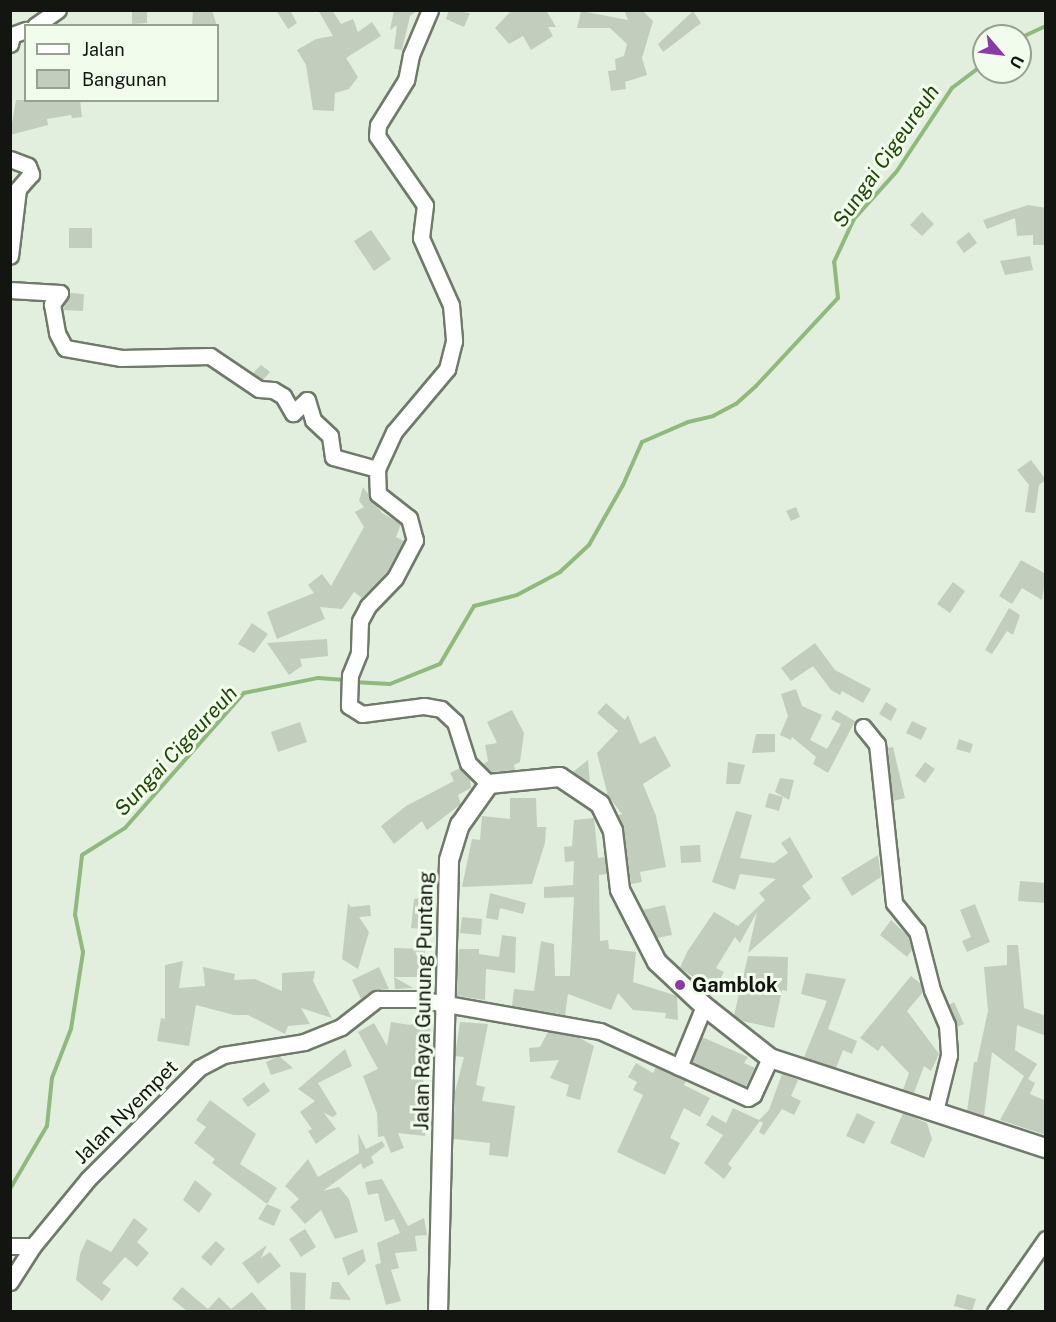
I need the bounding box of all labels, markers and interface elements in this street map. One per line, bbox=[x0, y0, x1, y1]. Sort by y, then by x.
legend bbox=[24, 24, 219, 102]
north arrow bbox=[972, 24, 1032, 84]
text: Jalan bbox=[82, 39, 125, 60]
text: U bbox=[1005, 52, 1028, 71]
text: Bangunan bbox=[82, 69, 167, 90]
water label: Sungai Cigeureuh bbox=[827, 80, 945, 232]
water label: Sungai Cigeureuh bbox=[109, 681, 243, 821]
street label: Jalan Raya Gunung Puntang bbox=[410, 871, 438, 1131]
place label: Gamblok bbox=[692, 973, 778, 997]
marker: Gamblok bbox=[673, 978, 687, 992]
street label: Jalan Nyempet bbox=[69, 1055, 183, 1169]

